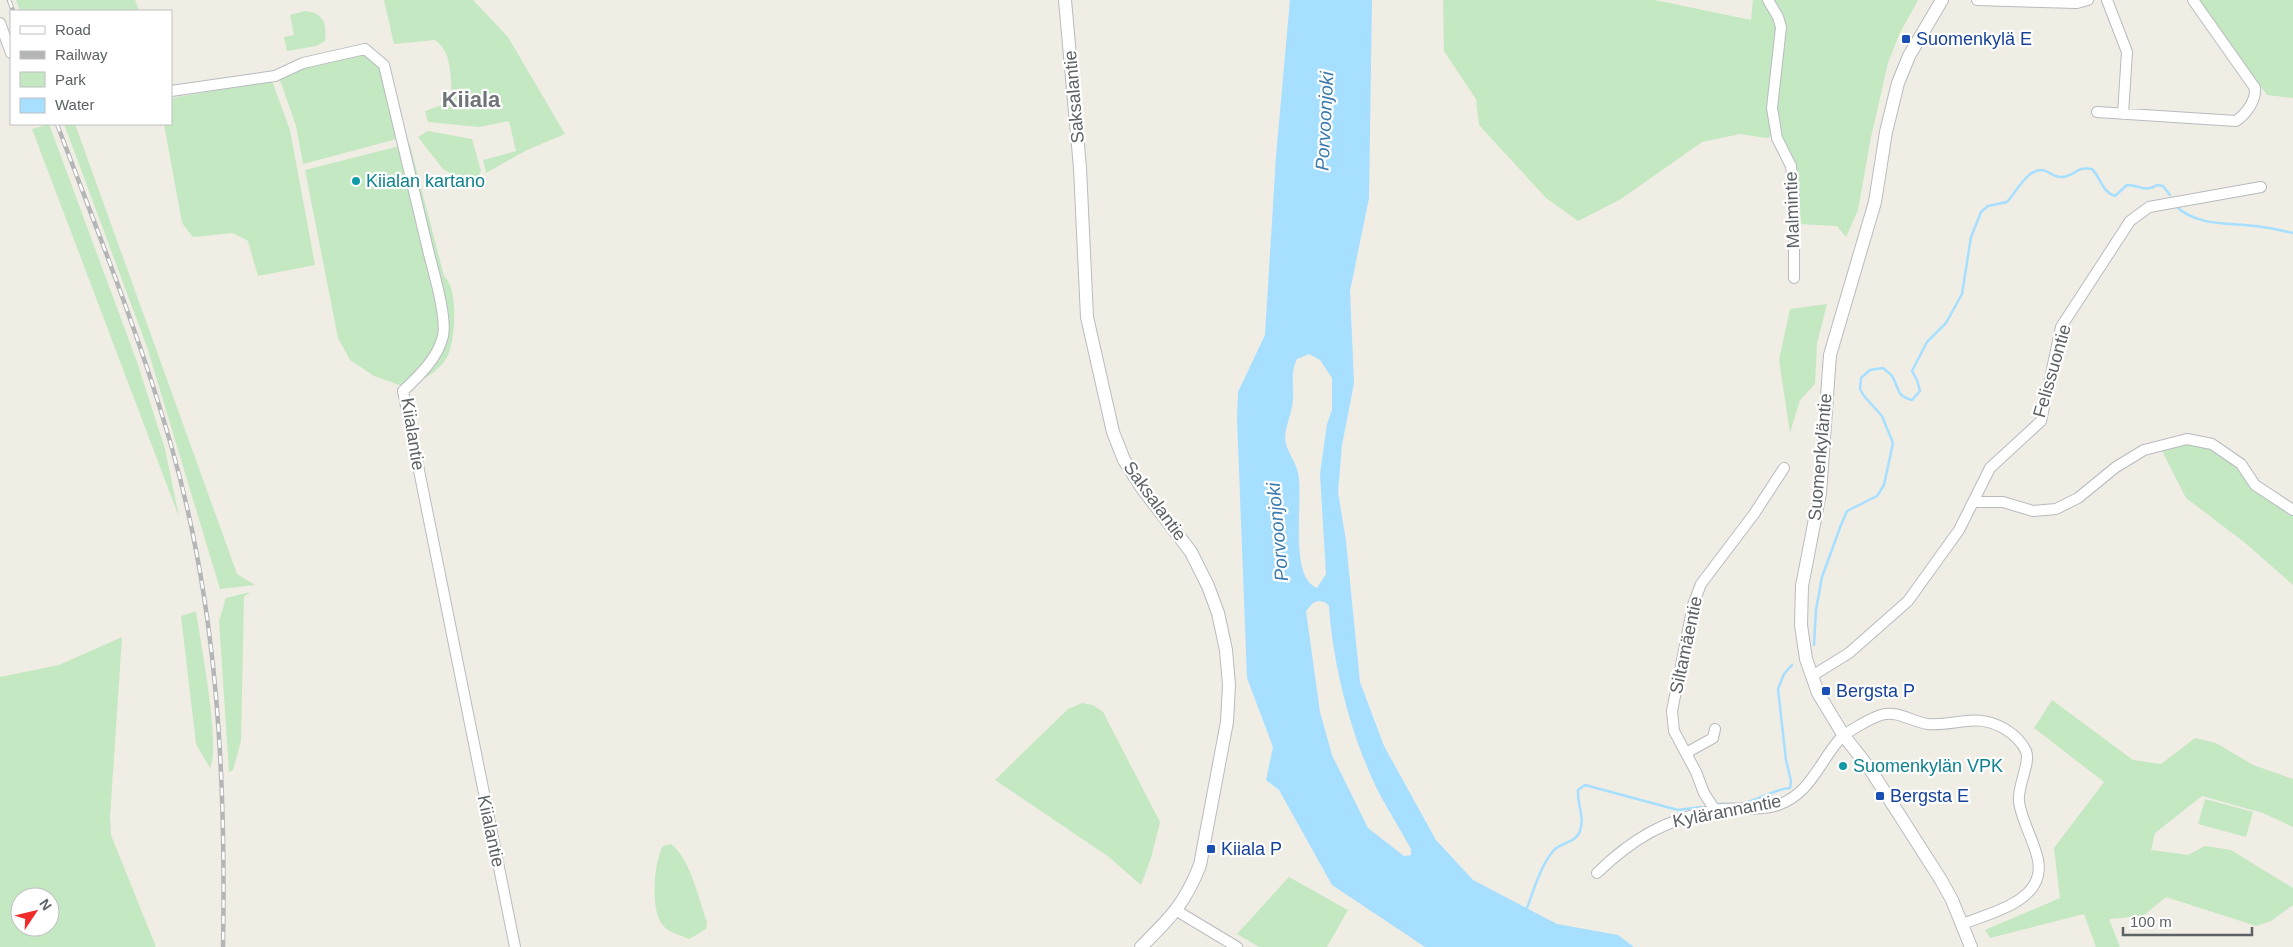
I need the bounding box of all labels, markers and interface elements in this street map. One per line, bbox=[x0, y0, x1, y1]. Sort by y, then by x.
legend bbox=[10, 10, 172, 125]
text: Road bbox=[55, 21, 91, 38]
place label: Suomenkylä E bbox=[1916, 29, 2032, 49]
marker: Suomenkylä E bbox=[1900, 33, 1912, 45]
text: Railway bbox=[55, 46, 108, 63]
street label: Saksalantie bbox=[1060, 50, 1088, 144]
water label: Porvoonjoki bbox=[1311, 70, 1338, 171]
text: Park bbox=[55, 71, 86, 88]
district label: Kiiala bbox=[442, 87, 501, 112]
text: Water bbox=[55, 96, 94, 113]
place label: Kiialan kartano bbox=[366, 171, 485, 191]
street label: Malmintie bbox=[1781, 171, 1803, 249]
marker: Kiialan kartano bbox=[350, 175, 362, 187]
street label: Felissuontie bbox=[2029, 322, 2075, 420]
street label: Suomenkyläntie bbox=[1804, 392, 1836, 522]
street label: Kiialantie bbox=[397, 396, 429, 472]
street label: Saksalantie bbox=[1120, 457, 1190, 545]
water label: Porvoonjoki bbox=[1263, 481, 1292, 582]
street label: Siltamäentie bbox=[1666, 594, 1706, 696]
place label: Bergsta P bbox=[1836, 681, 1915, 701]
marker: Bergsta P bbox=[1820, 685, 1832, 697]
place label: Suomenkylän VPK bbox=[1853, 756, 2003, 776]
marker: Suomenkylän VPK bbox=[1837, 760, 1849, 772]
place label: Bergsta E bbox=[1890, 786, 1969, 806]
marker: Bergsta E bbox=[1874, 790, 1886, 802]
street label: Kylärannantie bbox=[1671, 791, 1783, 831]
street label: Kiialantie bbox=[474, 793, 508, 869]
place label: Kiiala P bbox=[1221, 839, 1282, 859]
marker: Kiiala P bbox=[1205, 843, 1217, 855]
north arrow bbox=[10, 887, 60, 937]
text: N bbox=[36, 896, 55, 913]
scale bar bbox=[2123, 904, 2252, 936]
text: 100 m bbox=[2130, 913, 2172, 930]

